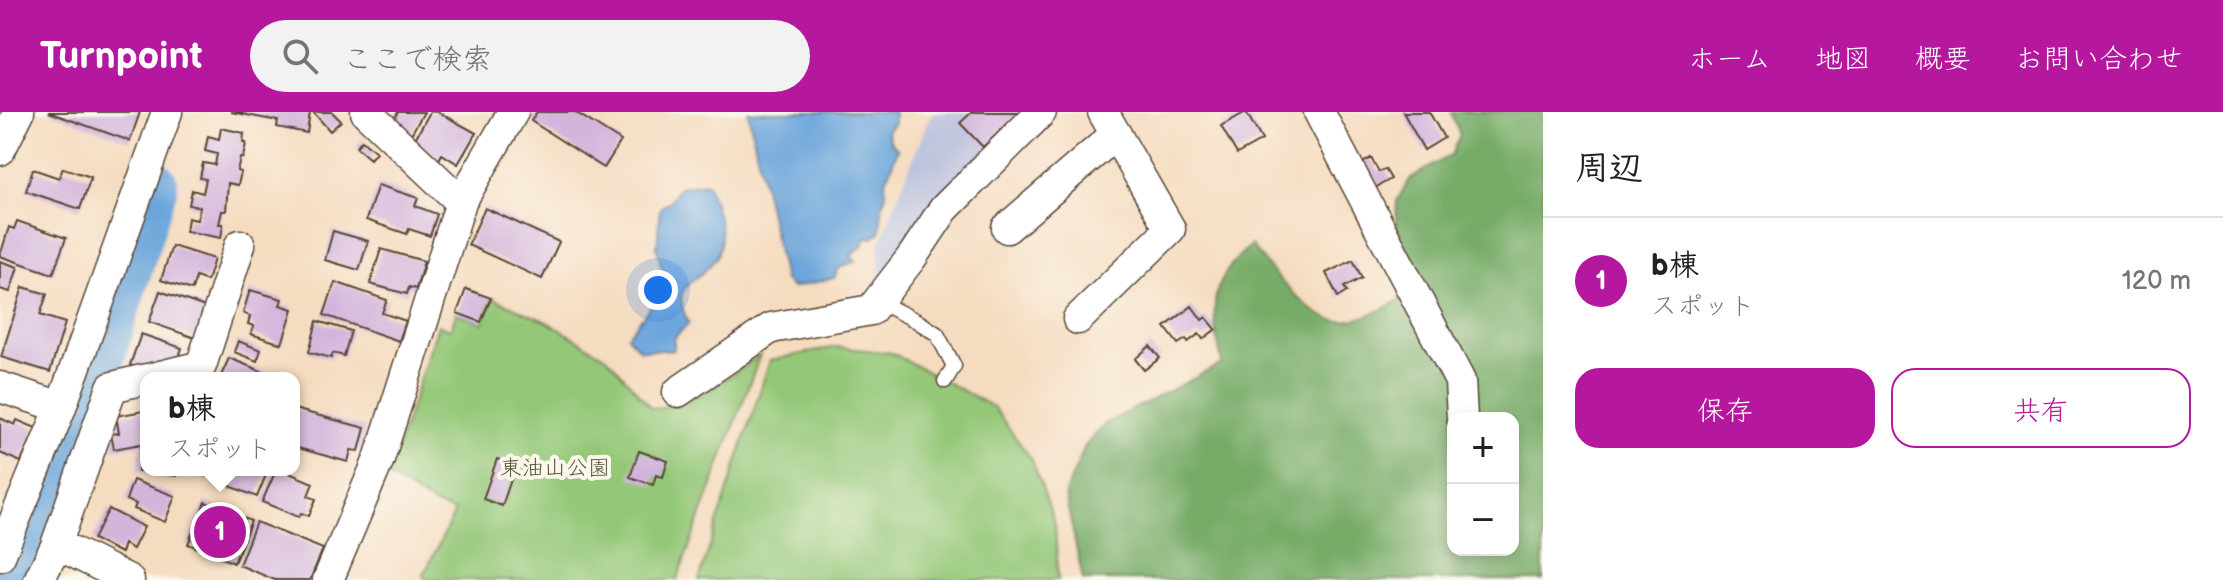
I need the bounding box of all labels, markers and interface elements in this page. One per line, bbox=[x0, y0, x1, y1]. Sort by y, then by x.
search box bbox=[250, 20, 810, 92]
text: Turnpoint bbox=[40, 34, 202, 79]
icon: search bbox=[278, 34, 322, 78]
text: ここで検索 bbox=[342, 42, 492, 78]
text: ホーム bbox=[1688, 43, 1771, 76]
text: 地図 bbox=[1815, 43, 1871, 76]
text: 概要 bbox=[1915, 43, 1971, 76]
text: お問い合わせ bbox=[2015, 43, 2183, 76]
text: 周辺 bbox=[1575, 148, 1643, 189]
text: b棟 bbox=[1651, 248, 1699, 284]
text: 1 bbox=[1596, 266, 1606, 297]
text: 120 m bbox=[2122, 266, 2191, 297]
your location bbox=[638, 270, 678, 310]
text: スポット bbox=[1651, 291, 1755, 322]
button: 保存 bbox=[1575, 368, 1875, 448]
button: 共有 bbox=[1891, 368, 2191, 448]
popup bbox=[140, 372, 300, 476]
text: b棟 bbox=[168, 391, 216, 427]
map controls bbox=[1447, 412, 1519, 556]
button: + bbox=[1447, 412, 1519, 484]
text: スポット bbox=[168, 434, 272, 465]
park label: 東油山公園 bbox=[500, 455, 610, 482]
button: − bbox=[1447, 484, 1519, 556]
pin: 1 bbox=[194, 502, 246, 562]

